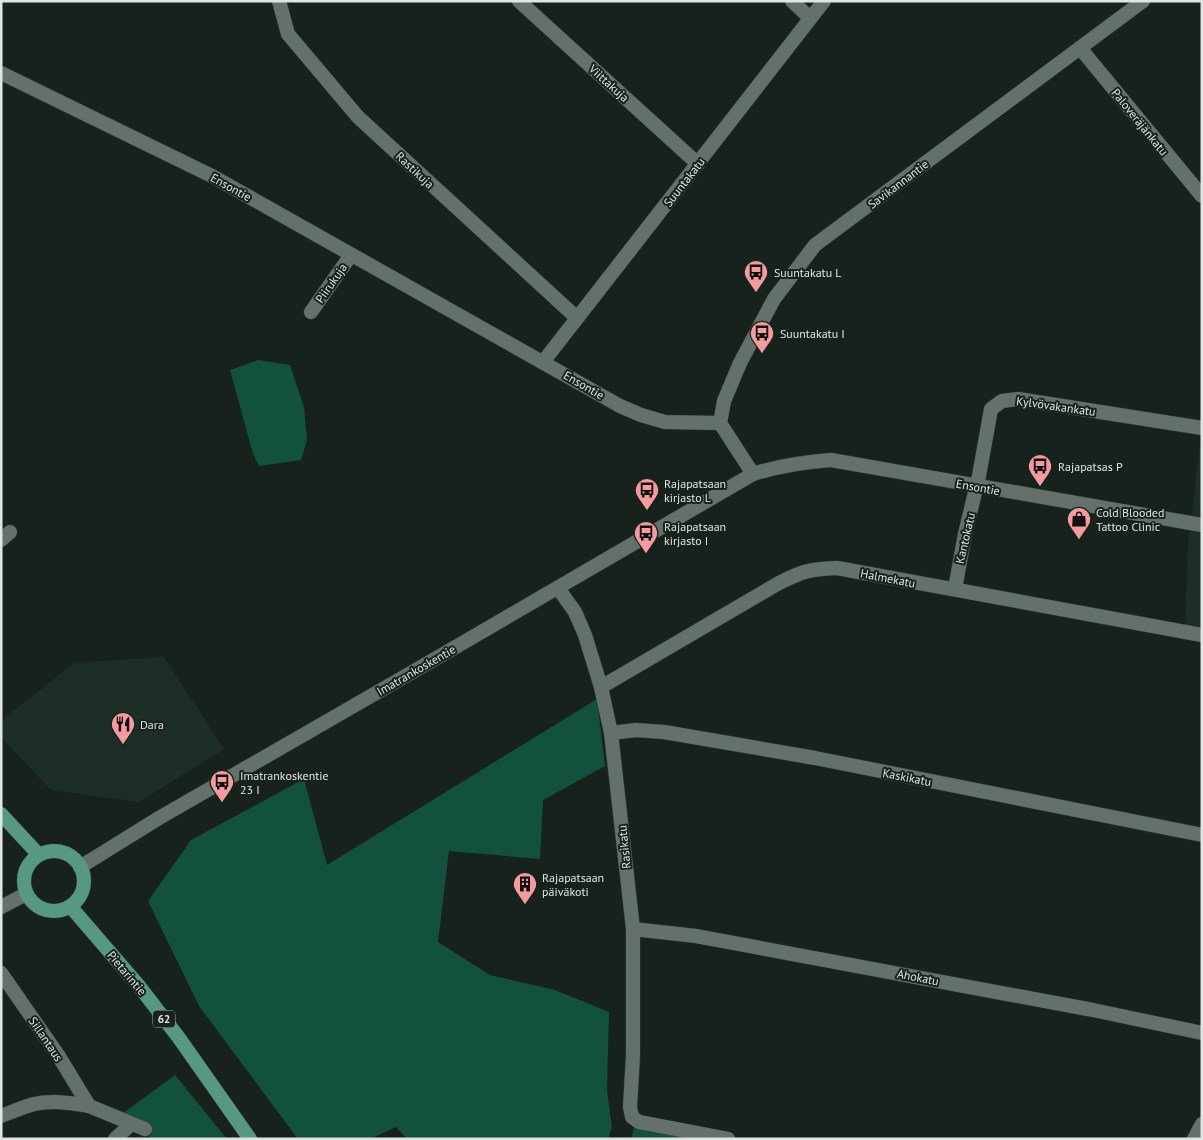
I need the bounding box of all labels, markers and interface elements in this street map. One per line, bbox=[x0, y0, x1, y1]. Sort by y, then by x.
street label: Viittakuja bbox=[585, 60, 632, 105]
street label: Paloveräjänkatu bbox=[1108, 86, 1172, 158]
street label: Rastikuja bbox=[393, 149, 437, 191]
street label: Suuntakatu bbox=[660, 154, 708, 210]
street label: Savikannantie bbox=[865, 156, 931, 212]
street label: Ensontie bbox=[208, 170, 254, 204]
bus stop icon: Suuntakatu L bbox=[743, 259, 769, 293]
street label: Piirukuja bbox=[312, 260, 350, 306]
place label: Suuntakatu L bbox=[774, 265, 842, 280]
bus stop icon: Suuntakatu I bbox=[749, 320, 775, 354]
place label: Suuntakatu I bbox=[780, 326, 845, 341]
street label: Ensontie bbox=[561, 367, 607, 403]
street label: Kylvövakankatu bbox=[1015, 393, 1097, 419]
bus stop icon: Rajapatsas P bbox=[1027, 453, 1053, 487]
place label: Rajapatsas P bbox=[1058, 459, 1123, 474]
place label: Rajapatsaan kirjasto L bbox=[664, 476, 726, 505]
street label: Ensontie bbox=[955, 476, 1001, 498]
bus stop icon: Rajapatsaan kirjasto L bbox=[634, 477, 660, 511]
place label: Cold Blooded Tattoo Clinic bbox=[1096, 505, 1164, 534]
shop icon: Cold Blooded Tattoo Clinic bbox=[1066, 506, 1092, 540]
street label: Kantokatu bbox=[952, 511, 978, 565]
place label: Rajapatsaan kirjasto I bbox=[664, 519, 726, 548]
bus stop icon: Rajapatsaan kirjasto I bbox=[633, 520, 659, 554]
street label: Halmekatu bbox=[859, 565, 917, 591]
street label: Imatrankoskentie bbox=[374, 641, 458, 699]
restaurant icon: Dara bbox=[110, 711, 136, 745]
place label: Dara bbox=[140, 717, 164, 732]
street label: Kaskikatu bbox=[881, 765, 933, 789]
place label: Imatrankoskentie 23 I bbox=[240, 768, 329, 797]
bus stop icon: Imatrankoskentie 23 I bbox=[209, 769, 235, 803]
street label: Rasikatu bbox=[614, 825, 634, 869]
place label: Rajapatsaan päiväkoti bbox=[542, 870, 604, 899]
building icon: Rajapatsaan päiväkoti bbox=[512, 871, 538, 905]
street label: Pietarintie bbox=[104, 948, 150, 998]
street label: Ahokatu bbox=[896, 966, 940, 988]
road number: 62 bbox=[153, 1011, 175, 1028]
street label: Sillantaus bbox=[26, 1014, 66, 1064]

